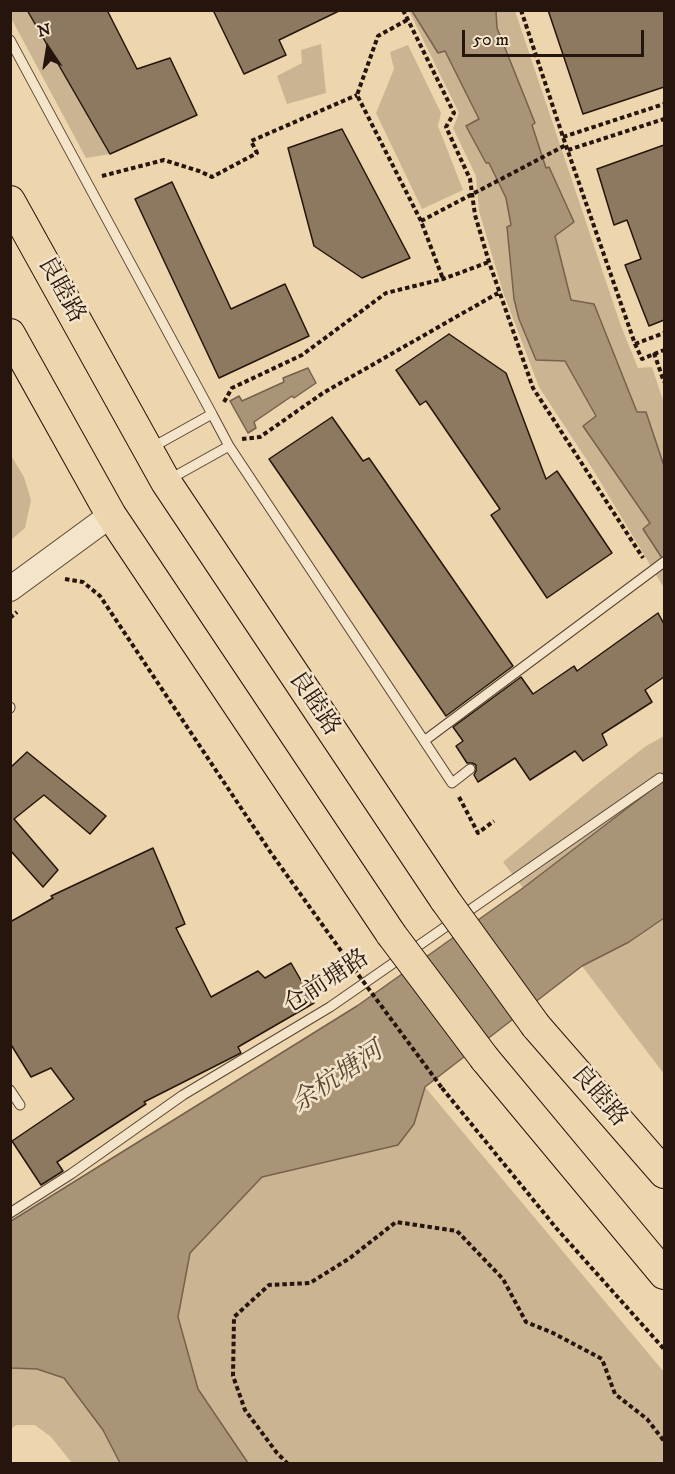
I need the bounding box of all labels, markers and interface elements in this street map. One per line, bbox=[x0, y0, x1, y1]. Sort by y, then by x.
north arrow bbox=[18, 18, 78, 78]
scale bar bbox=[465, 18, 646, 56]
text: N bbox=[36, 19, 53, 42]
text: 50 m bbox=[473, 29, 509, 51]
street label: 良睦路 bbox=[30, 252, 90, 328]
street label: 良睦路 bbox=[281, 666, 345, 742]
street label: 仓前塘路 bbox=[279, 945, 375, 1021]
water label: 余杭塘河 bbox=[286, 1037, 390, 1121]
street label: 良睦路 bbox=[564, 1060, 632, 1134]

